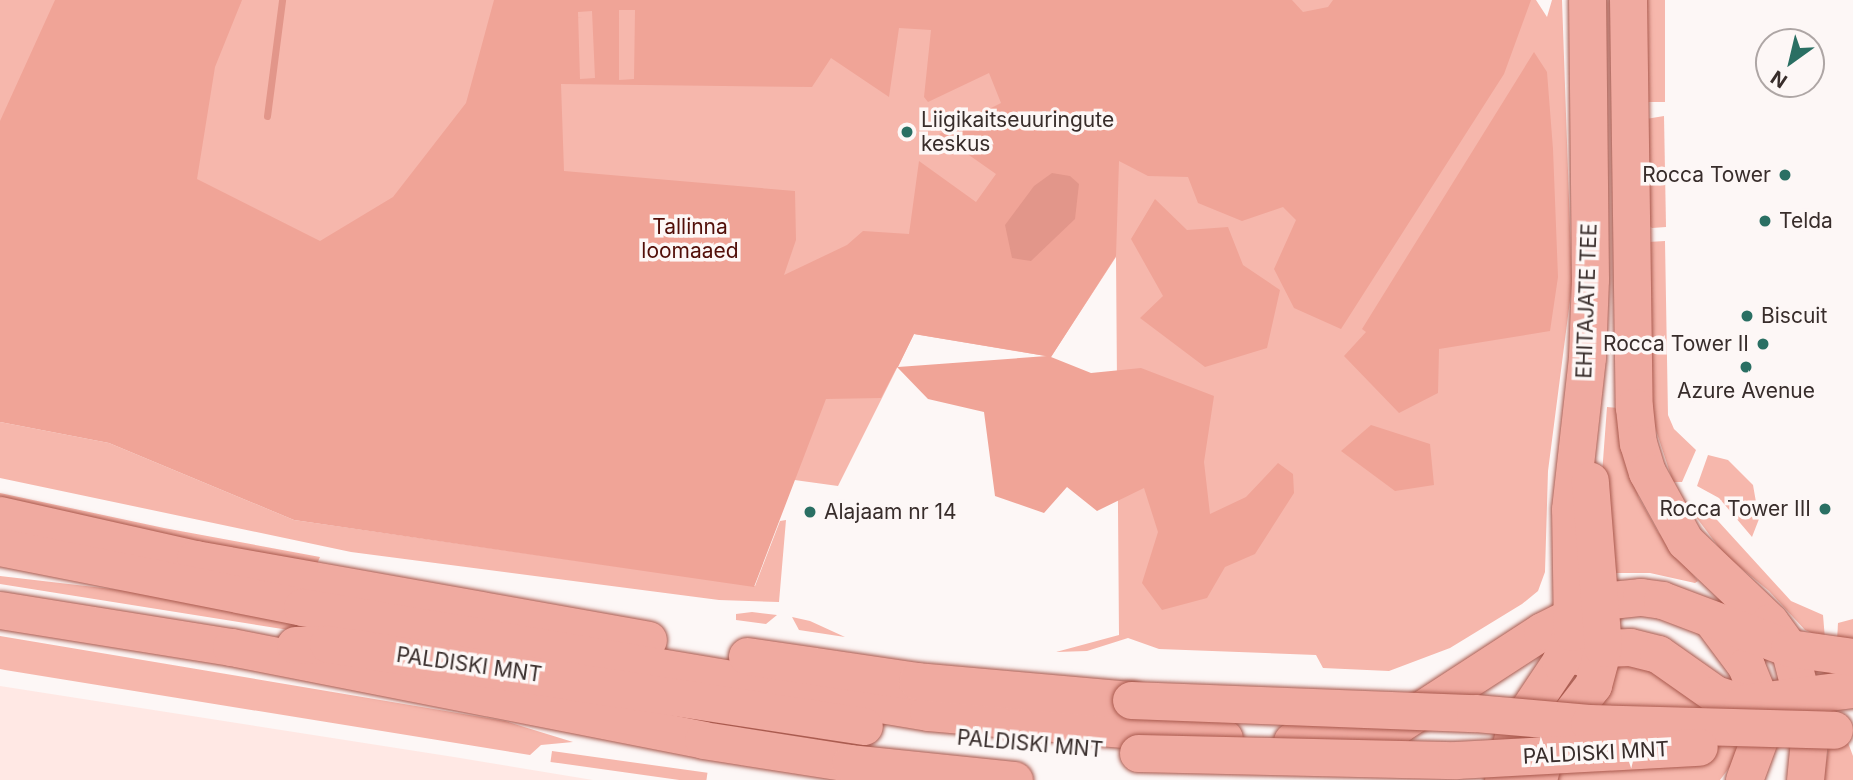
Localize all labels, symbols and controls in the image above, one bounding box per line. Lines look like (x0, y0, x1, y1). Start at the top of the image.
north arrow (1755, 28, 1825, 98)
text: N (1767, 66, 1792, 93)
place label: Liigikaitseuuringute keskus (921, 107, 1114, 157)
marker: Liigikaitseuuringute keskus (899, 124, 915, 140)
place label: Rocca Tower (1642, 162, 1771, 188)
marker: Rocca Tower (1777, 167, 1793, 183)
place label: Telda (1779, 208, 1833, 234)
marker: Telda (1757, 213, 1773, 229)
park label: Tallinna loomaaed (641, 214, 739, 264)
street label: EHITAJATE TEE (1572, 223, 1602, 379)
place label: Biscuit (1761, 303, 1827, 329)
marker: Biscuit (1739, 308, 1755, 324)
place label: Rocca Tower II (1603, 331, 1749, 357)
marker: Rocca Tower II (1755, 336, 1771, 352)
marker: Azure Avenue (1738, 359, 1754, 375)
place label: Azure Avenue (1677, 378, 1815, 404)
place label: Rocca Tower III (1659, 496, 1811, 522)
place label: Alajaam nr 14 (824, 499, 957, 525)
marker: Rocca Tower III (1817, 501, 1833, 517)
marker: Alajaam nr 14 (802, 504, 818, 520)
street label: PALDISKI MNT (395, 642, 543, 688)
street label: PALDISKI MNT (956, 725, 1104, 763)
street label: PALDISKI MNT (1522, 737, 1670, 769)

